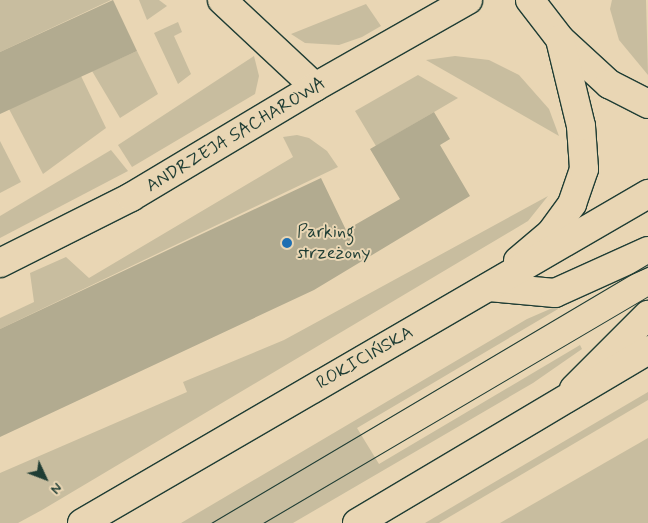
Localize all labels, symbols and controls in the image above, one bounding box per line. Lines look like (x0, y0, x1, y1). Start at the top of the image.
street label: ANDRZEJA SACHAROWA (144, 74, 328, 196)
place label: Parking strzeżony (297, 222, 370, 264)
marker: Parking strzeżony (281, 237, 293, 249)
street label: ROKICIŃSKA (313, 322, 417, 394)
north arrow (20, 453, 70, 503)
text: N (46, 479, 66, 498)

